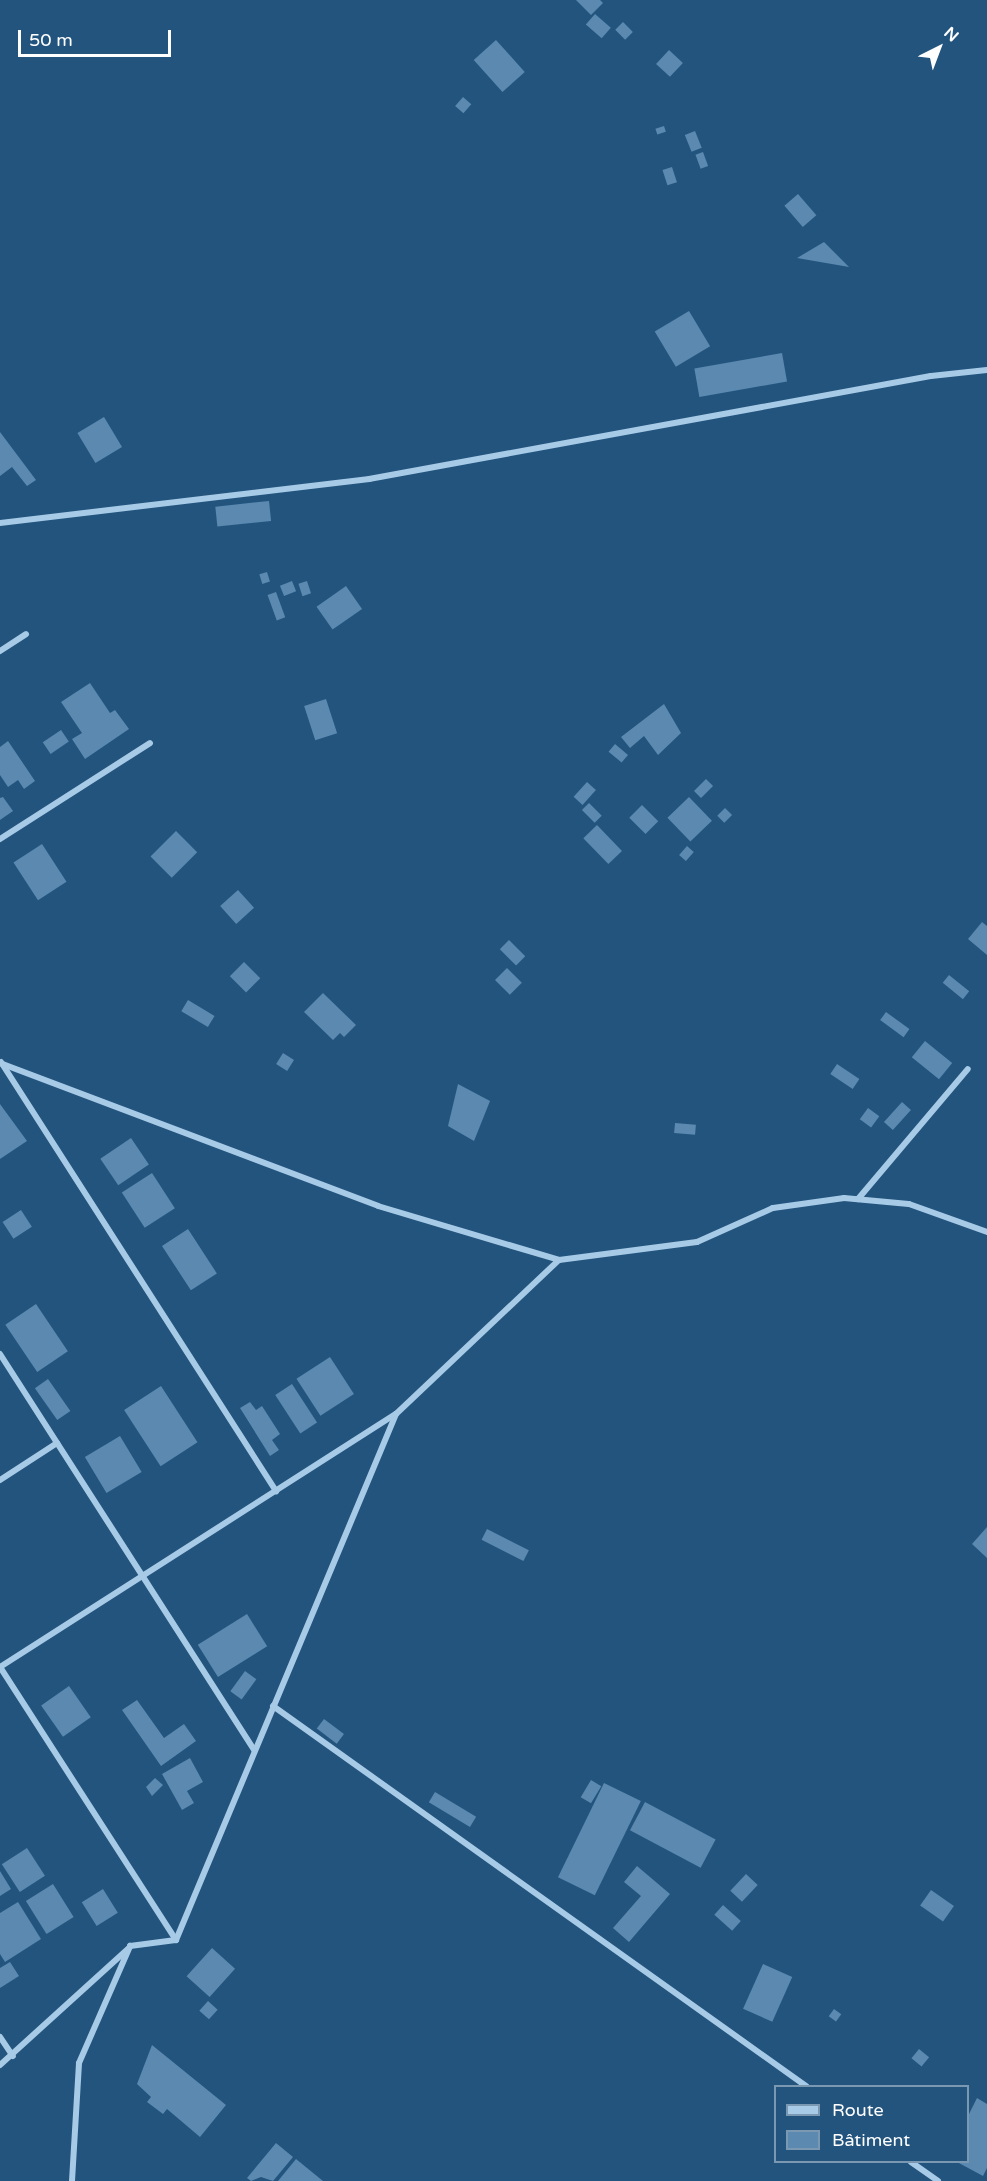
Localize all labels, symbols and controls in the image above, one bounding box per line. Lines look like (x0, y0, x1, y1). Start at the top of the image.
scale bar (21, 18, 174, 56)
north arrow (909, 18, 969, 78)
text: N (940, 23, 963, 46)
text: 50 m (29, 29, 73, 51)
legend (774, 2085, 969, 2163)
text: Route (832, 2099, 884, 2121)
text: Bâtiment (832, 2129, 910, 2151)

